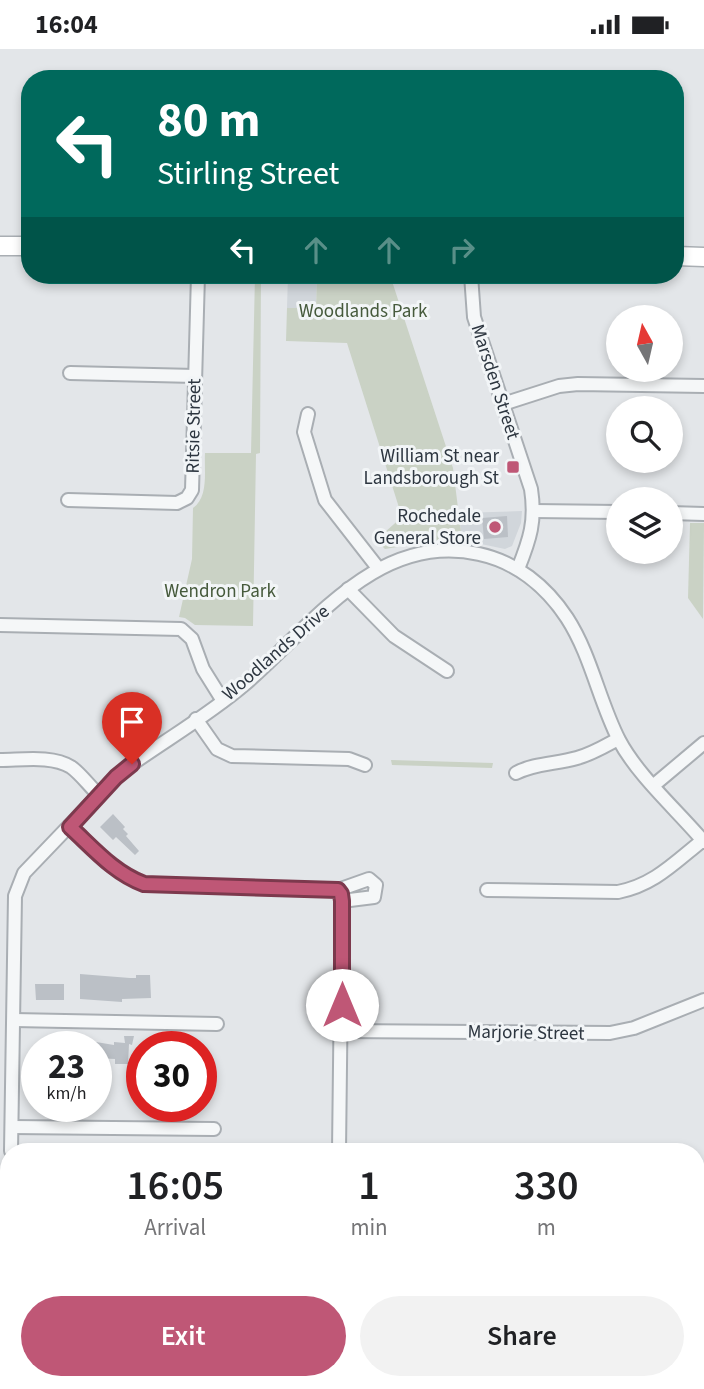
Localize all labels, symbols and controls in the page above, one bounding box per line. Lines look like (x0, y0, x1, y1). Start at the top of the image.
text: 16:04 (35, 6, 98, 43)
text: 80 m (157, 86, 261, 156)
icon: left (42, 98, 133, 189)
text: Stirling Street (157, 151, 339, 197)
icon: left (224, 231, 262, 269)
icon: ahead (297, 231, 335, 269)
icon: ahead (370, 231, 408, 269)
icon: right (443, 231, 481, 269)
park label: Woodlands Park (299, 298, 428, 325)
north arrow (606, 305, 682, 381)
map controls (606, 305, 683, 564)
street label: Marsden Street (464, 321, 527, 444)
street label: Ritsie Street (180, 378, 208, 474)
button: search (606, 396, 683, 473)
place label: William St near Landsborough St (364, 443, 500, 492)
marker: William St near Landsborough St (505, 459, 521, 475)
button: layers (606, 487, 683, 564)
place label: Rochedale General Store (374, 503, 481, 552)
marker: Rochedale General Store (487, 519, 503, 535)
park label: Wendron Park (164, 578, 276, 605)
street label: Woodlands Drive (216, 599, 336, 707)
pin (102, 692, 162, 764)
icon: arrive (113, 703, 151, 741)
position arrow (305, 968, 379, 1042)
street label: Marjorie Street (467, 1018, 585, 1048)
speed limit sign: 30 (126, 1031, 217, 1122)
text: 23 (48, 1042, 85, 1092)
text: km/h (47, 1081, 86, 1106)
text: 16:05 (126, 1156, 224, 1216)
text: 1 (358, 1156, 380, 1216)
text: 330 (514, 1156, 579, 1216)
text: Arrival (144, 1211, 206, 1244)
text: min (350, 1211, 388, 1244)
text: m (537, 1211, 556, 1244)
button: Exit (21, 1296, 346, 1376)
button: Share (360, 1296, 684, 1376)

